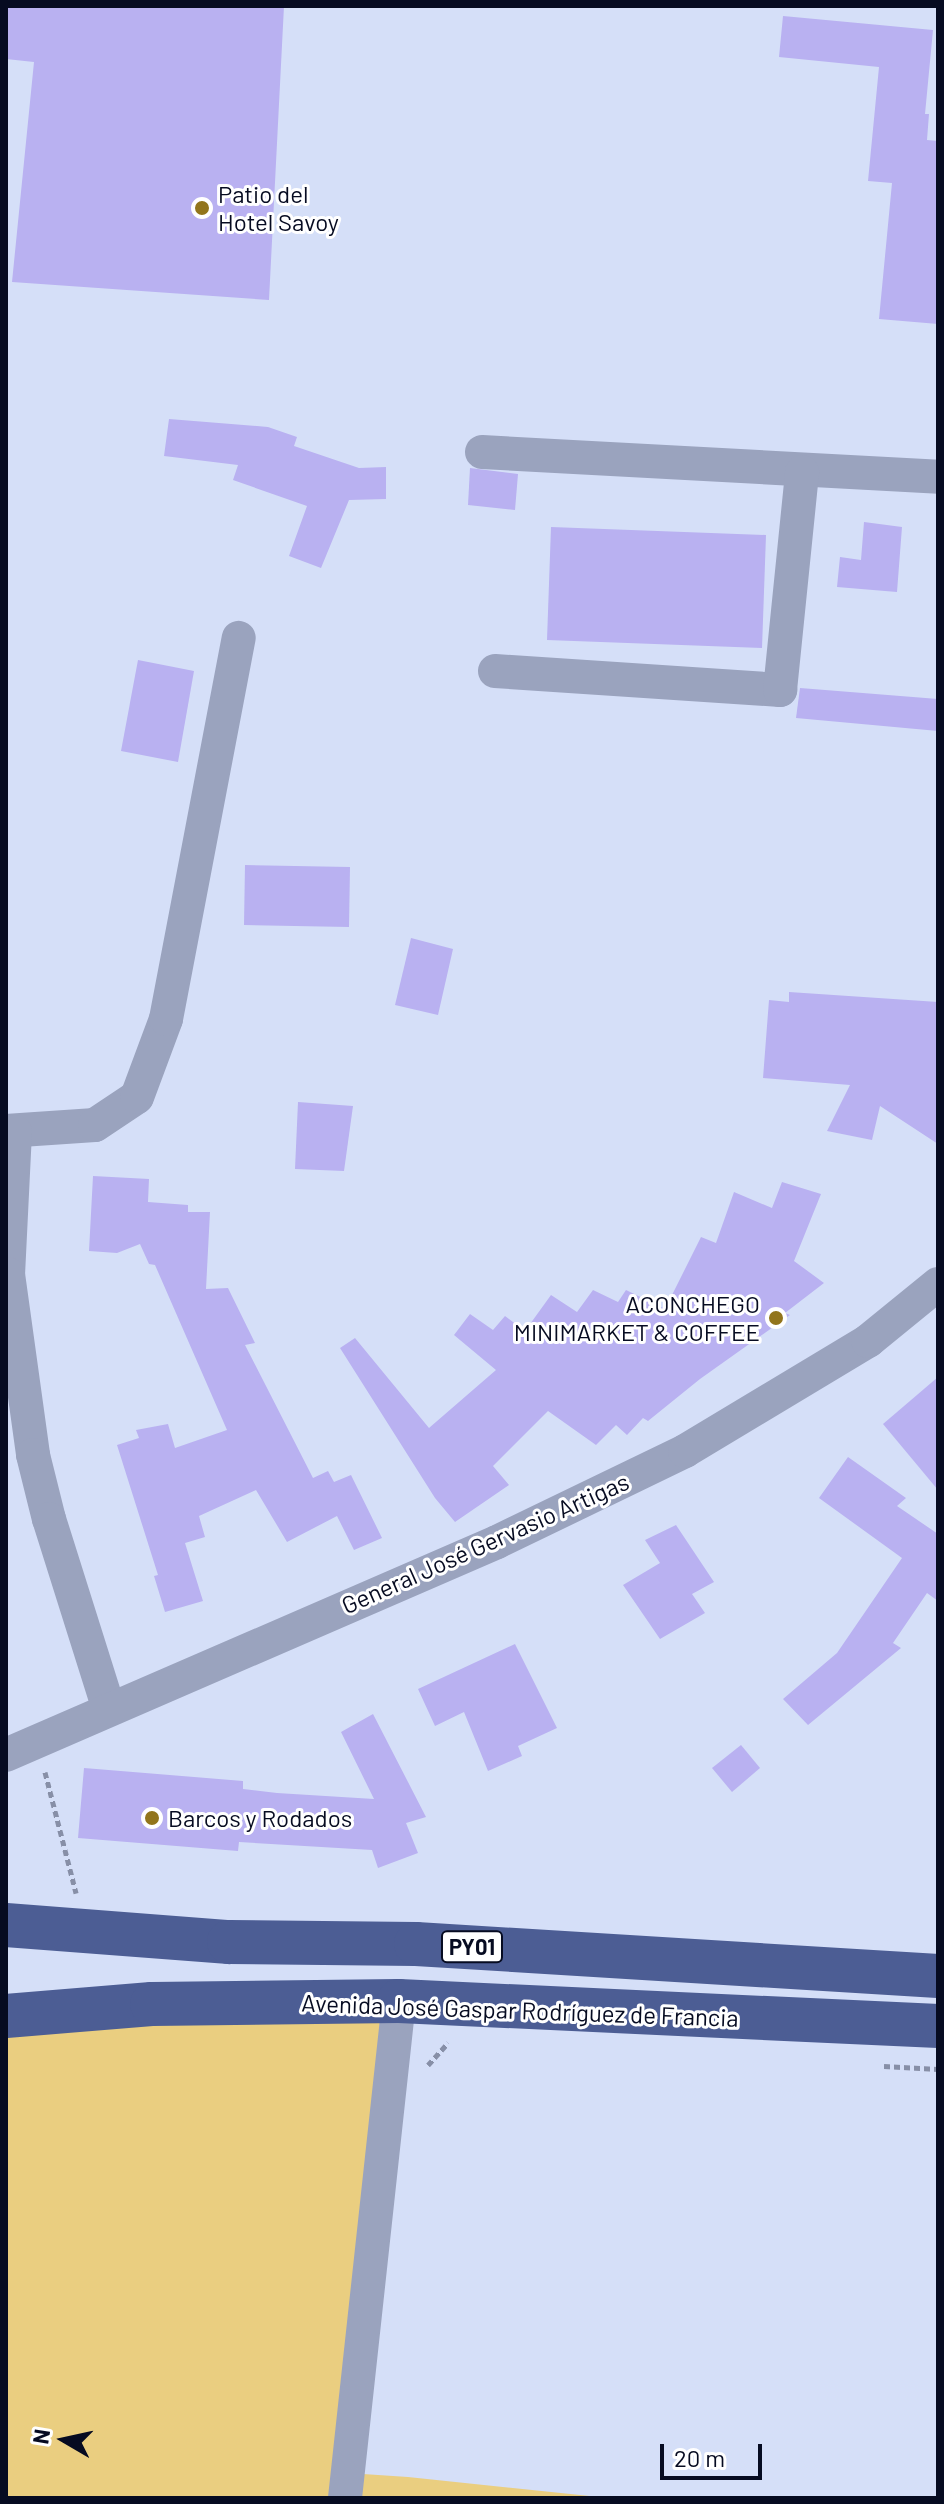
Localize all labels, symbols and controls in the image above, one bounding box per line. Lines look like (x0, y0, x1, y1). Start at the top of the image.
place label: Patio del Hotel Savoy (218, 180, 339, 236)
marker: Patio del Hotel Savoy (193, 199, 211, 217)
place label: ACONCHEGO MINIMARKET & COFFEE (514, 1290, 760, 1346)
marker: ACONCHEGO MINIMARKET & COFFEE (767, 1309, 785, 1327)
street label: General José Gervasio Artigas (337, 1467, 633, 1619)
place label: Barcos y Rodados (168, 1804, 352, 1832)
marker: Barcos y Rodados (143, 1809, 161, 1827)
road number: PY01 (440, 1929, 504, 1965)
street label: Avenida José Gaspar Rodríguez de Francia (301, 1988, 739, 2032)
north arrow (24, 2400, 104, 2480)
text: N (26, 2427, 54, 2446)
scale bar (664, 2428, 766, 2478)
text: 20 m (674, 2443, 725, 2472)

